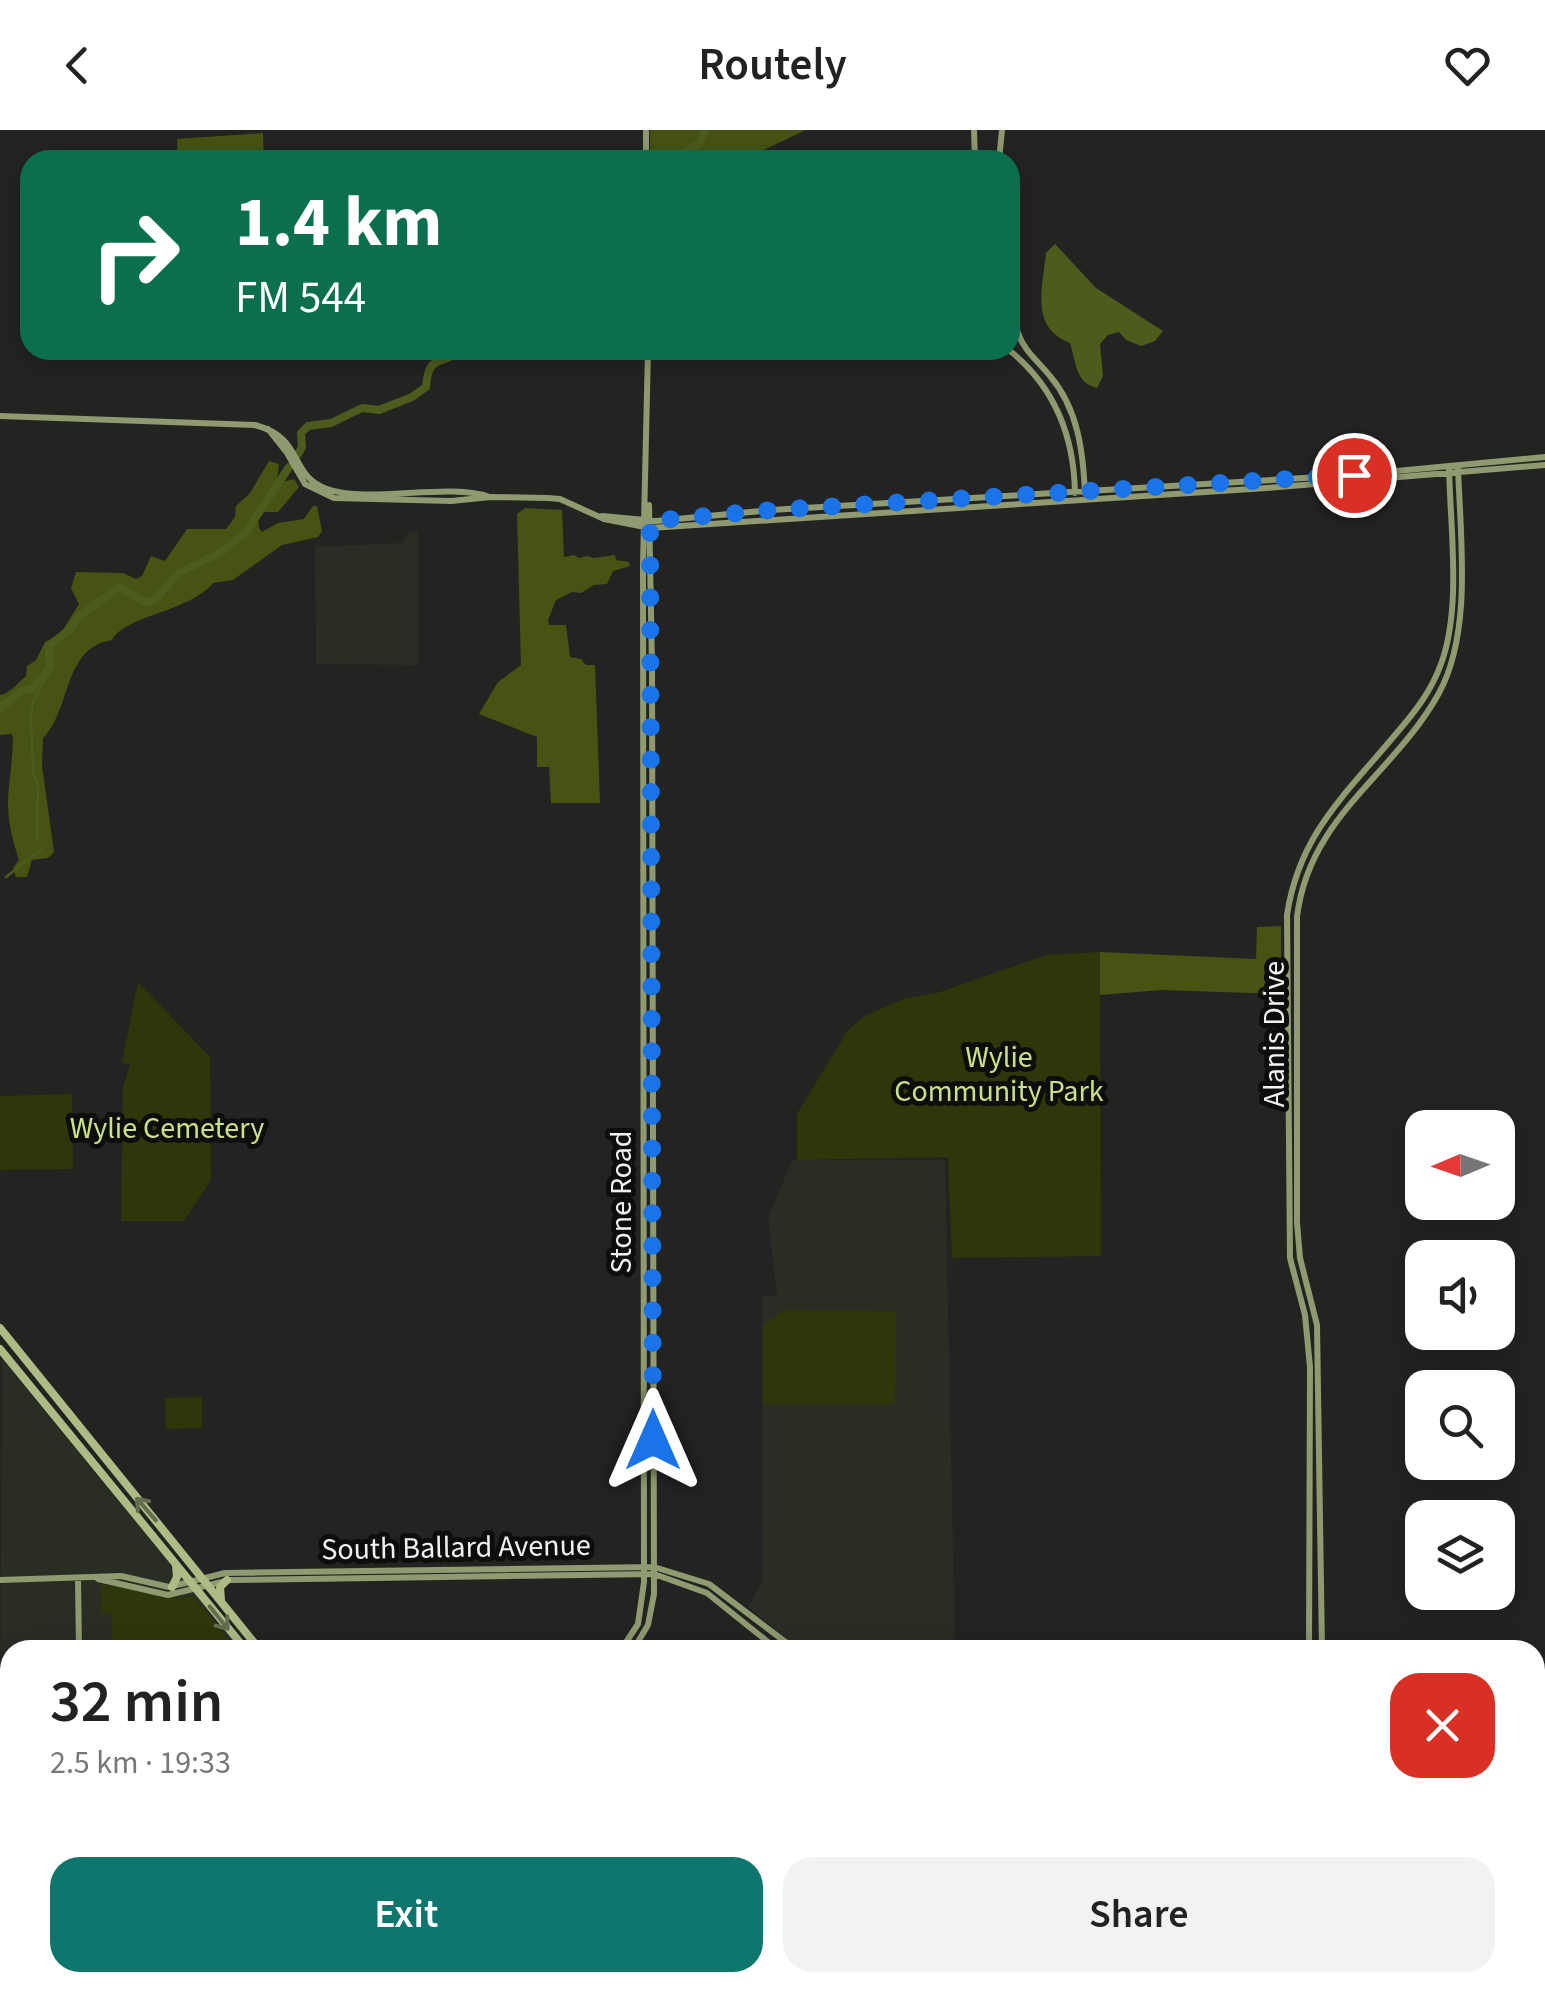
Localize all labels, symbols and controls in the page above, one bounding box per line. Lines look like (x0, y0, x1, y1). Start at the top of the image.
text: Routely (698, 33, 847, 97)
icon: back (50, 38, 105, 93)
icon: heart (1440, 38, 1495, 93)
text: 1.4 km (235, 173, 442, 273)
icon: right (70, 190, 200, 320)
text: FM 544 (235, 266, 366, 330)
pin (1312, 433, 1397, 518)
icon: arrive (1327, 448, 1382, 503)
street label: Alanis Drive (1253, 961, 1296, 1107)
park label: Wylie Community Park (894, 1036, 1104, 1113)
park label: Wylie Cemetery (70, 1107, 264, 1150)
north arrow (1405, 1110, 1515, 1220)
map controls (1405, 1110, 1515, 1610)
street label: Stone Road (600, 1131, 643, 1273)
button: sound (1405, 1240, 1515, 1350)
button: search (1405, 1370, 1515, 1480)
position arrow (601, 1388, 705, 1492)
one-way arrow (136, 1497, 158, 1523)
button: layers (1405, 1500, 1515, 1610)
street label: South Ballard Avenue (321, 1524, 591, 1571)
one-way arrow (208, 1604, 230, 1630)
text: 32 min (50, 1660, 223, 1745)
button: close (1390, 1673, 1495, 1778)
text: 2.5 km · 19:33 (50, 1740, 231, 1786)
button: Exit (50, 1857, 763, 1972)
button: Share (783, 1857, 1495, 1972)

